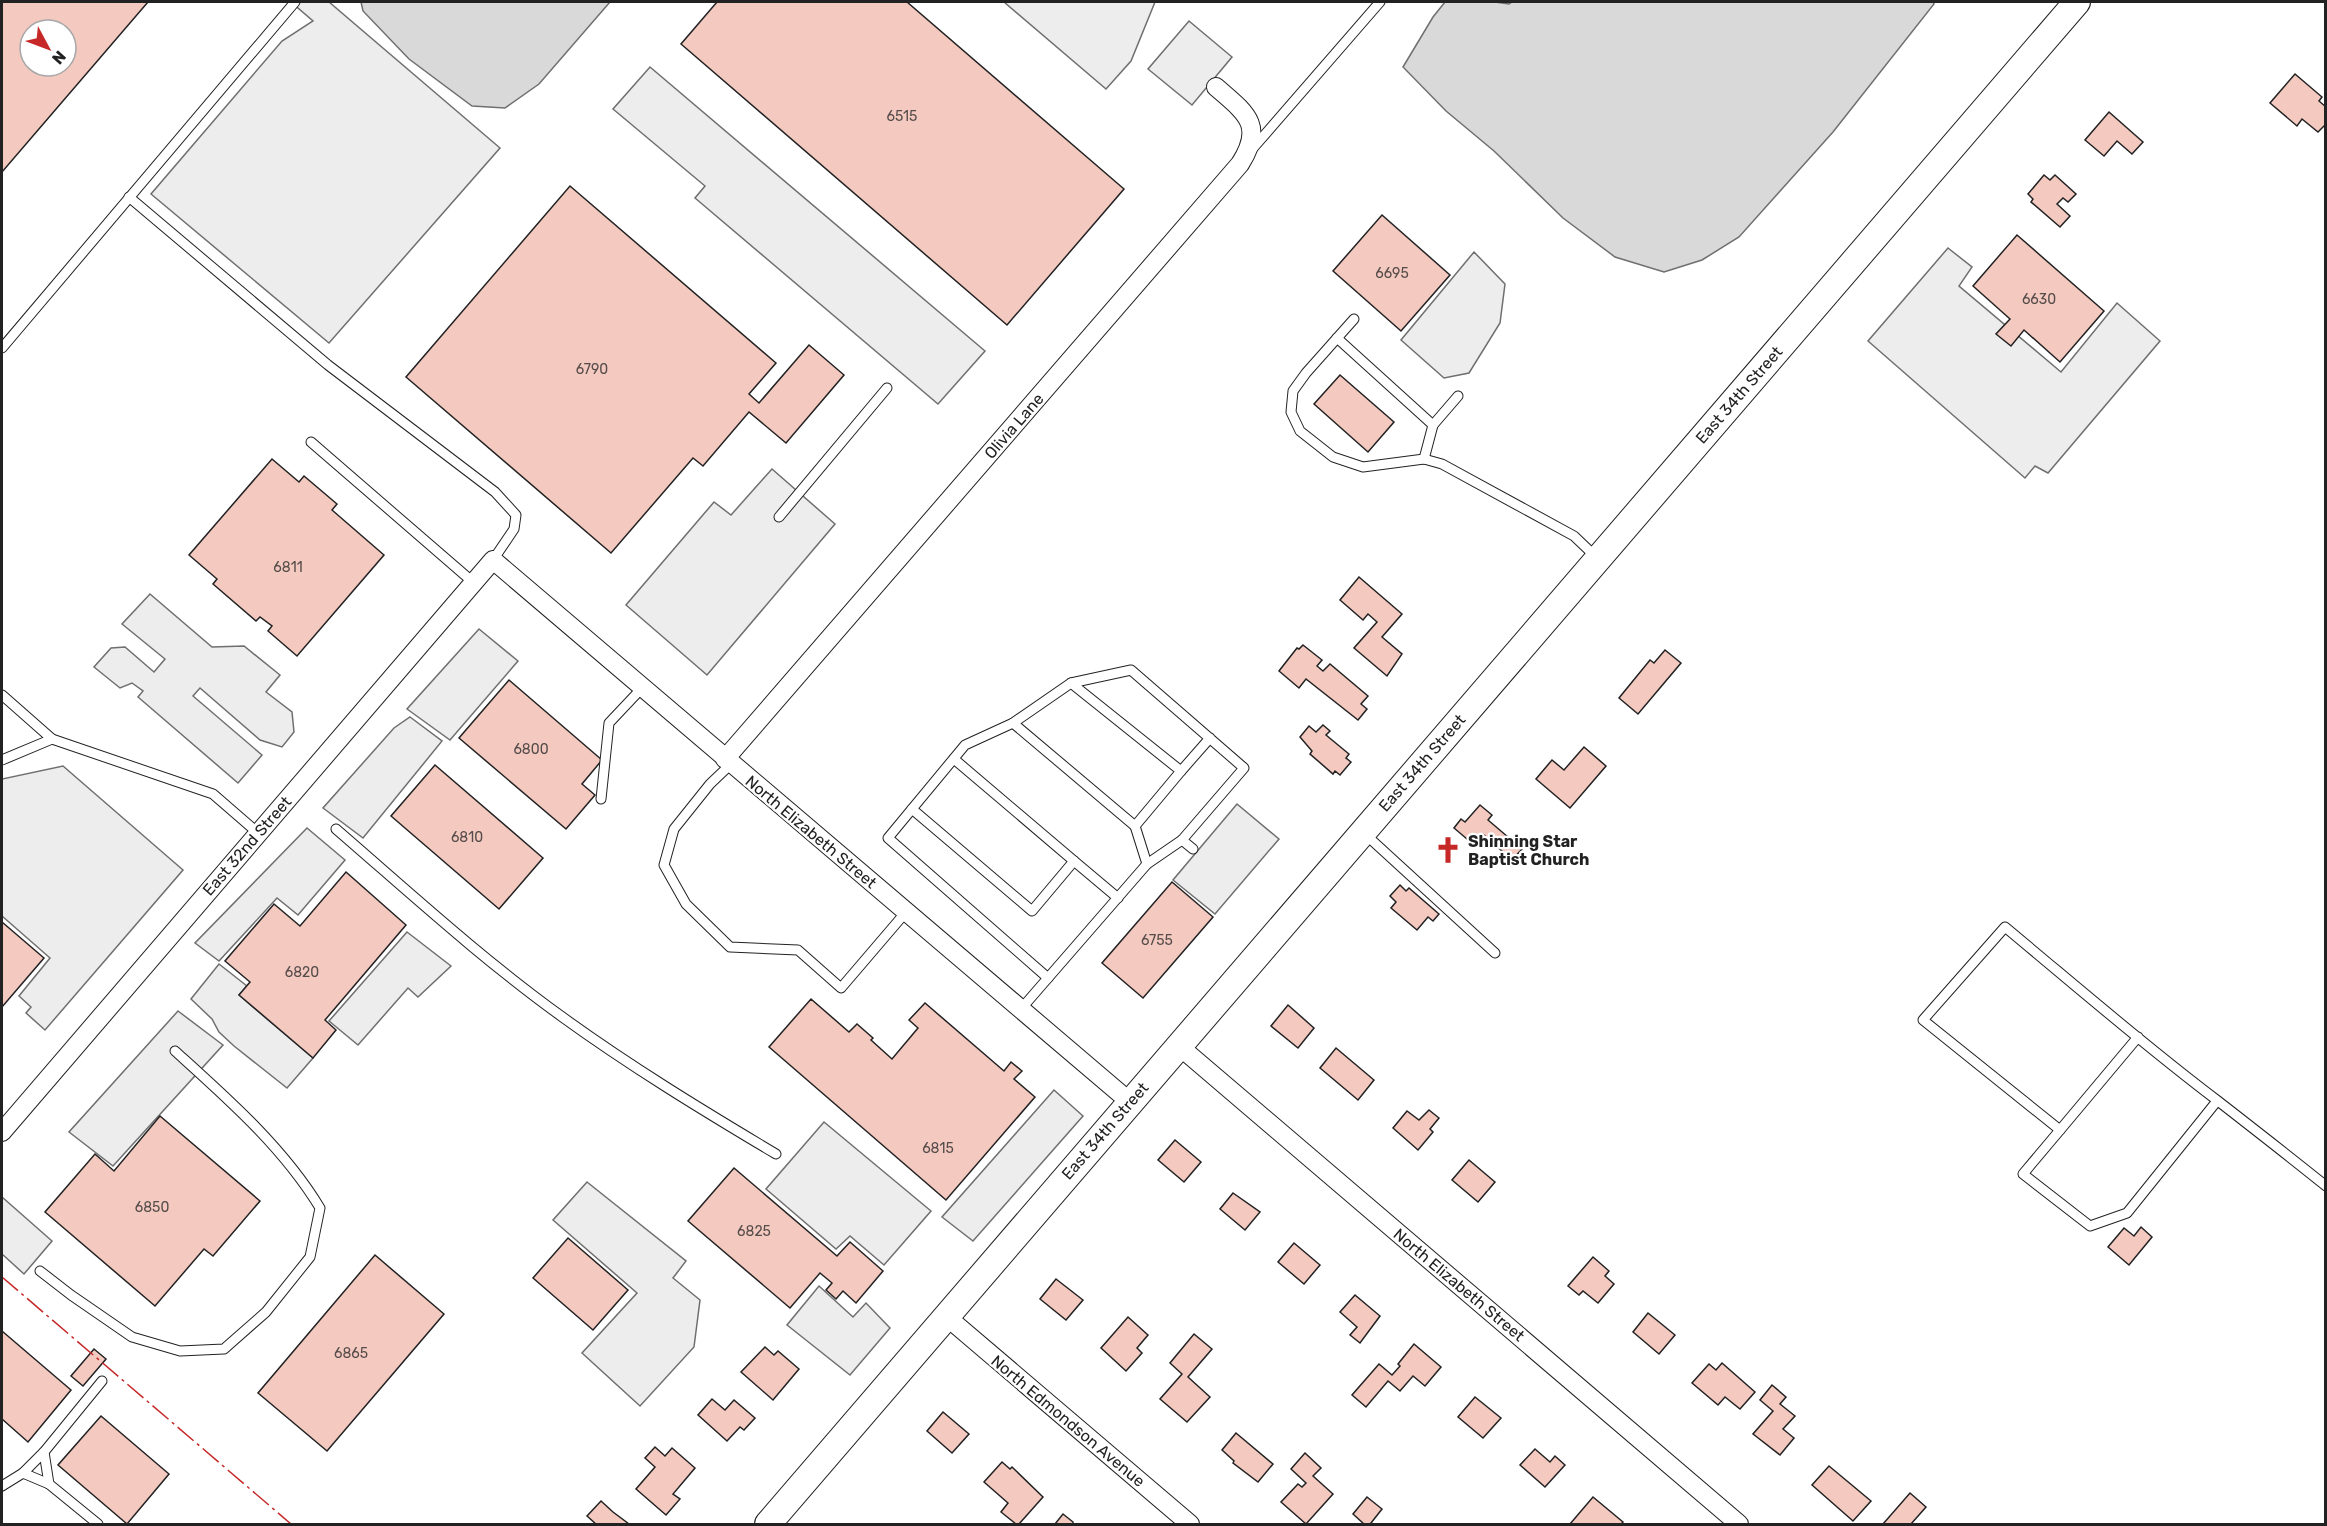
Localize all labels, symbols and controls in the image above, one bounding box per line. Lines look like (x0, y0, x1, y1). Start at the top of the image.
north arrow (18, 18, 78, 78)
text: N (48, 47, 70, 68)
house number: 6515 (887, 108, 917, 125)
house number: 6695 (1375, 265, 1409, 282)
house number: 6630 (2022, 291, 2056, 308)
street label: East 34th Street (1692, 343, 1786, 447)
house number: 6790 (576, 361, 608, 378)
street label: Olivia Lane (980, 389, 1048, 463)
house number: 6811 (273, 559, 303, 576)
street label: East 34th Street (1375, 711, 1469, 815)
house number: 6800 (513, 741, 549, 758)
street label: North Elizabeth Street (742, 772, 880, 892)
street label: East 32nd Street (199, 792, 295, 900)
house number: 6810 (451, 829, 483, 846)
place label: Shinning Star Baptist Church (1468, 832, 1589, 869)
church icon: Shinning Star Baptist Church (1433, 835, 1463, 865)
house number: 6755 (1141, 932, 1173, 949)
house number: 6820 (285, 964, 319, 981)
street label: East 34th Street (1058, 1079, 1152, 1183)
house number: 6815 (922, 1140, 954, 1157)
house number: 6850 (135, 1199, 169, 1216)
house number: 6825 (737, 1223, 771, 1240)
street label: North Elizabeth Street (1390, 1225, 1528, 1345)
house number: 6865 (334, 1345, 368, 1362)
street label: North Edmondson Avenue (987, 1351, 1149, 1491)

